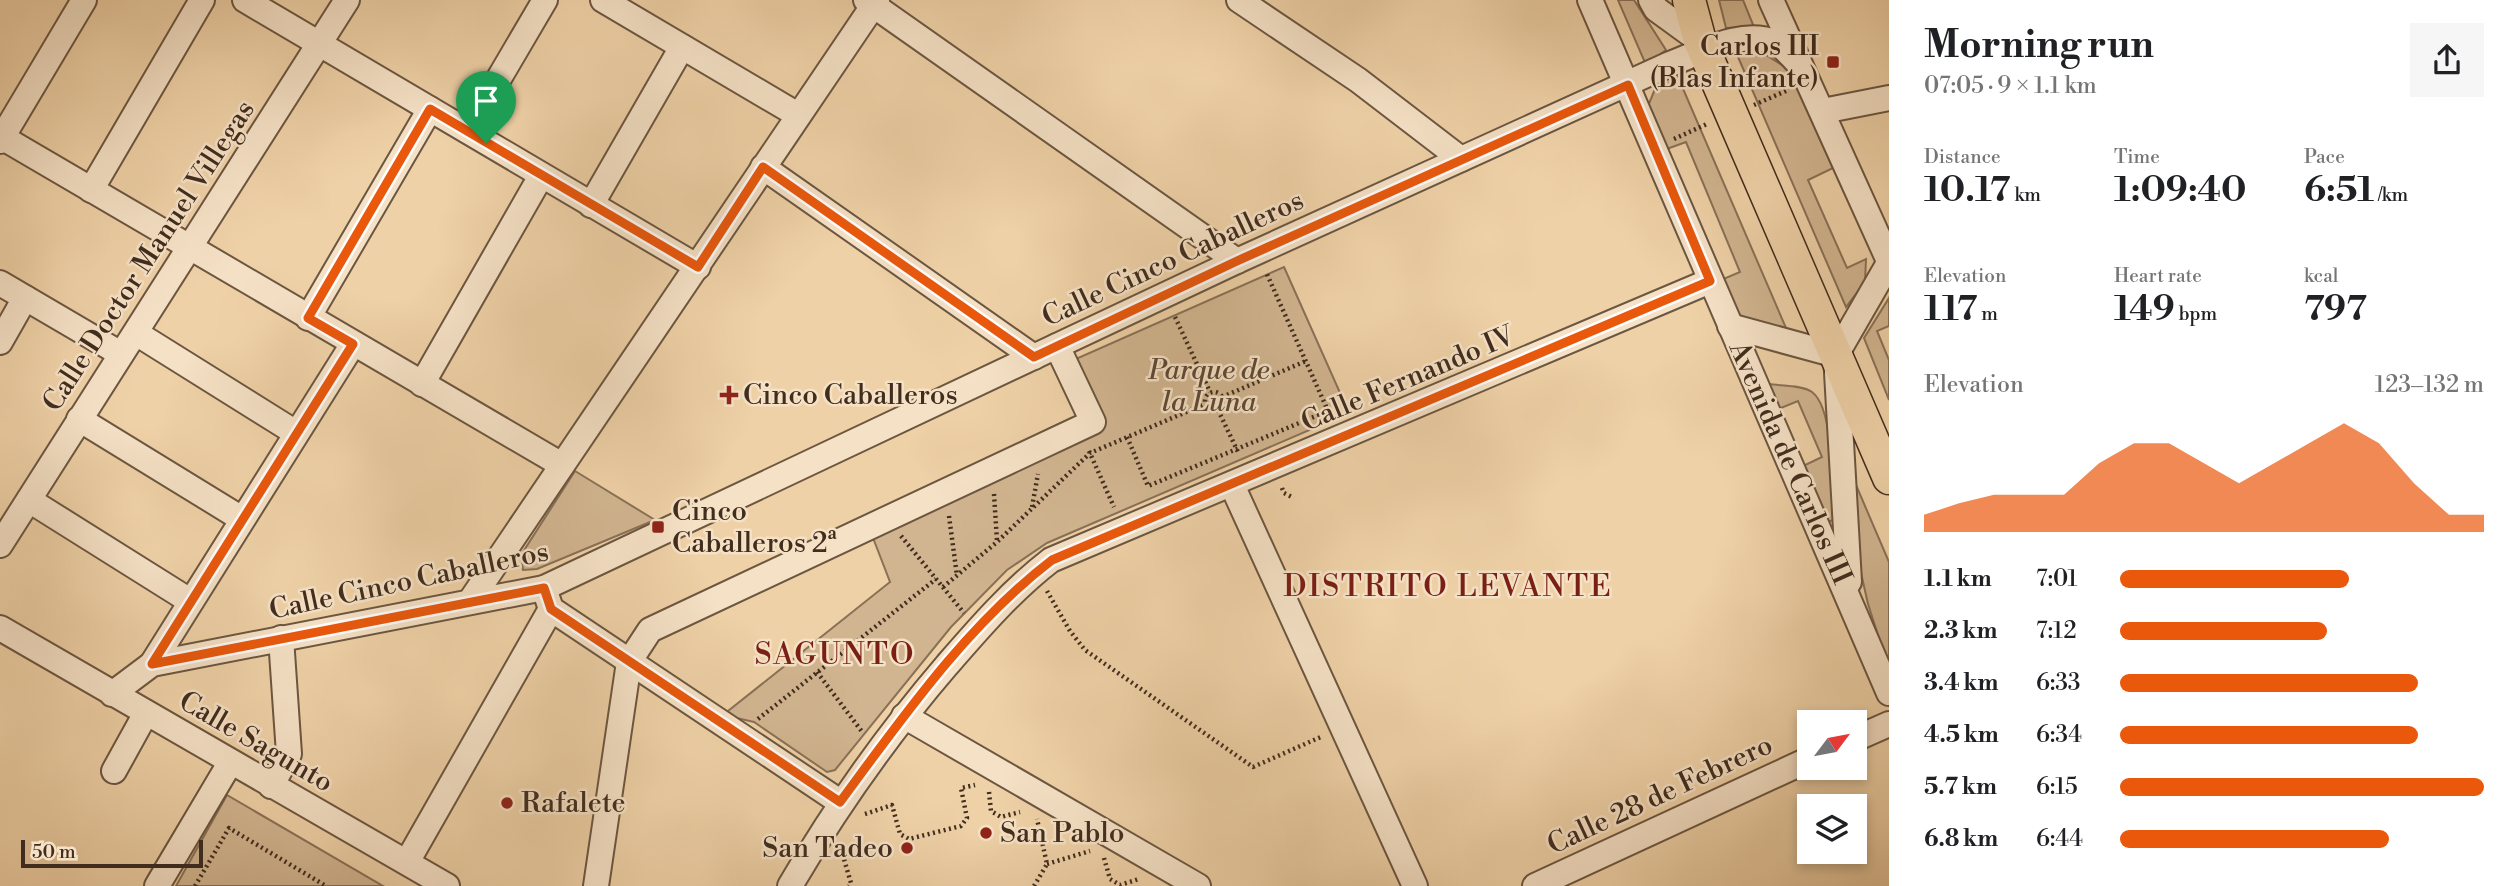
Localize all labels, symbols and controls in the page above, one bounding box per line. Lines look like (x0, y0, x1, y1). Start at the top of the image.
text: Morning run (1924, 22, 2154, 69)
button: share (2410, 23, 2484, 97)
place label: Carlos III (Blas Infante) (1649, 29, 1819, 96)
marker: Carlos III (Blas Infante) (1825, 54, 1841, 70)
pin (456, 71, 516, 143)
text: 07:05 · 9 × 1.1 km (1924, 72, 2097, 100)
icon: arrive (467, 82, 505, 120)
street label: Calle Doctor Manuel Villegas (35, 94, 263, 418)
text: Distance (1924, 145, 2001, 169)
text: Time (2114, 145, 2160, 169)
text: Pace (2304, 145, 2345, 169)
text: 10.17 (1924, 169, 2011, 212)
text: 1:09:40 (2114, 169, 2246, 212)
text: 6:51 (2304, 169, 2374, 212)
street label: Calle Cinco Caballeros (1037, 183, 1309, 335)
text: km (2011, 183, 2041, 207)
text: /km (2374, 183, 2408, 207)
text: Elevation (1924, 264, 2006, 288)
text: Heart rate (2114, 264, 2202, 288)
text: kcal (2304, 264, 2338, 288)
text: 117 (1924, 288, 1977, 331)
text: 149 (2114, 288, 2175, 331)
text: 797 (2304, 288, 2367, 331)
text: m (1977, 302, 1998, 326)
text: bpm (2175, 302, 2217, 326)
street label: Calle Fernando IV (1296, 318, 1521, 440)
street label: Avenida de Carlos III (1720, 335, 1859, 590)
park label: Parque de la Luna (1147, 353, 1270, 420)
text: Elevation (1924, 371, 2024, 399)
text: 123–132 m (2375, 371, 2484, 399)
place label: Cinco Caballeros (743, 378, 958, 413)
marker: Cinco Caballeros (721, 387, 737, 403)
place label: Cinco Caballeros 2ª (672, 494, 837, 561)
marker: Cinco Caballeros 2ª (650, 519, 666, 535)
street label: Calle Cinco Caballeros (266, 534, 552, 628)
text: 1.1 km (1924, 565, 1992, 593)
text: 7:01 (2036, 565, 2078, 593)
district label: DISTRITO LEVANTE (1283, 568, 1613, 606)
text: 2.3 km (1924, 617, 1997, 645)
text: 7:12 (2036, 617, 2077, 645)
district label: SAGUNTO (755, 636, 915, 674)
text: 3.4 km (1924, 669, 1998, 697)
text: 6:33 (2036, 669, 2081, 697)
street label: Calle Sagunto (173, 684, 339, 800)
north arrow (1797, 710, 1867, 780)
map controls (1797, 710, 1867, 864)
text: 4.5 km (1924, 721, 1999, 749)
text: 6:34 (2036, 721, 2082, 749)
street label: Calle 28 de Febrero (1542, 727, 1778, 863)
text: 5.7 km (1924, 773, 1997, 801)
text: 6:15 (2036, 773, 2078, 801)
place label: Rafalete (521, 786, 626, 821)
button: layers (1797, 794, 1867, 864)
marker: Rafalete (499, 795, 515, 811)
place label: San Pablo (1000, 816, 1125, 851)
marker: San Pablo (978, 825, 994, 841)
text: 6.8 km (1924, 825, 1998, 853)
text: 6:44 (2036, 825, 2083, 853)
place label: San Tadeo (762, 831, 893, 866)
scale bar (21, 837, 203, 869)
text: 50 m (32, 840, 76, 864)
marker: San Tadeo (899, 840, 915, 856)

